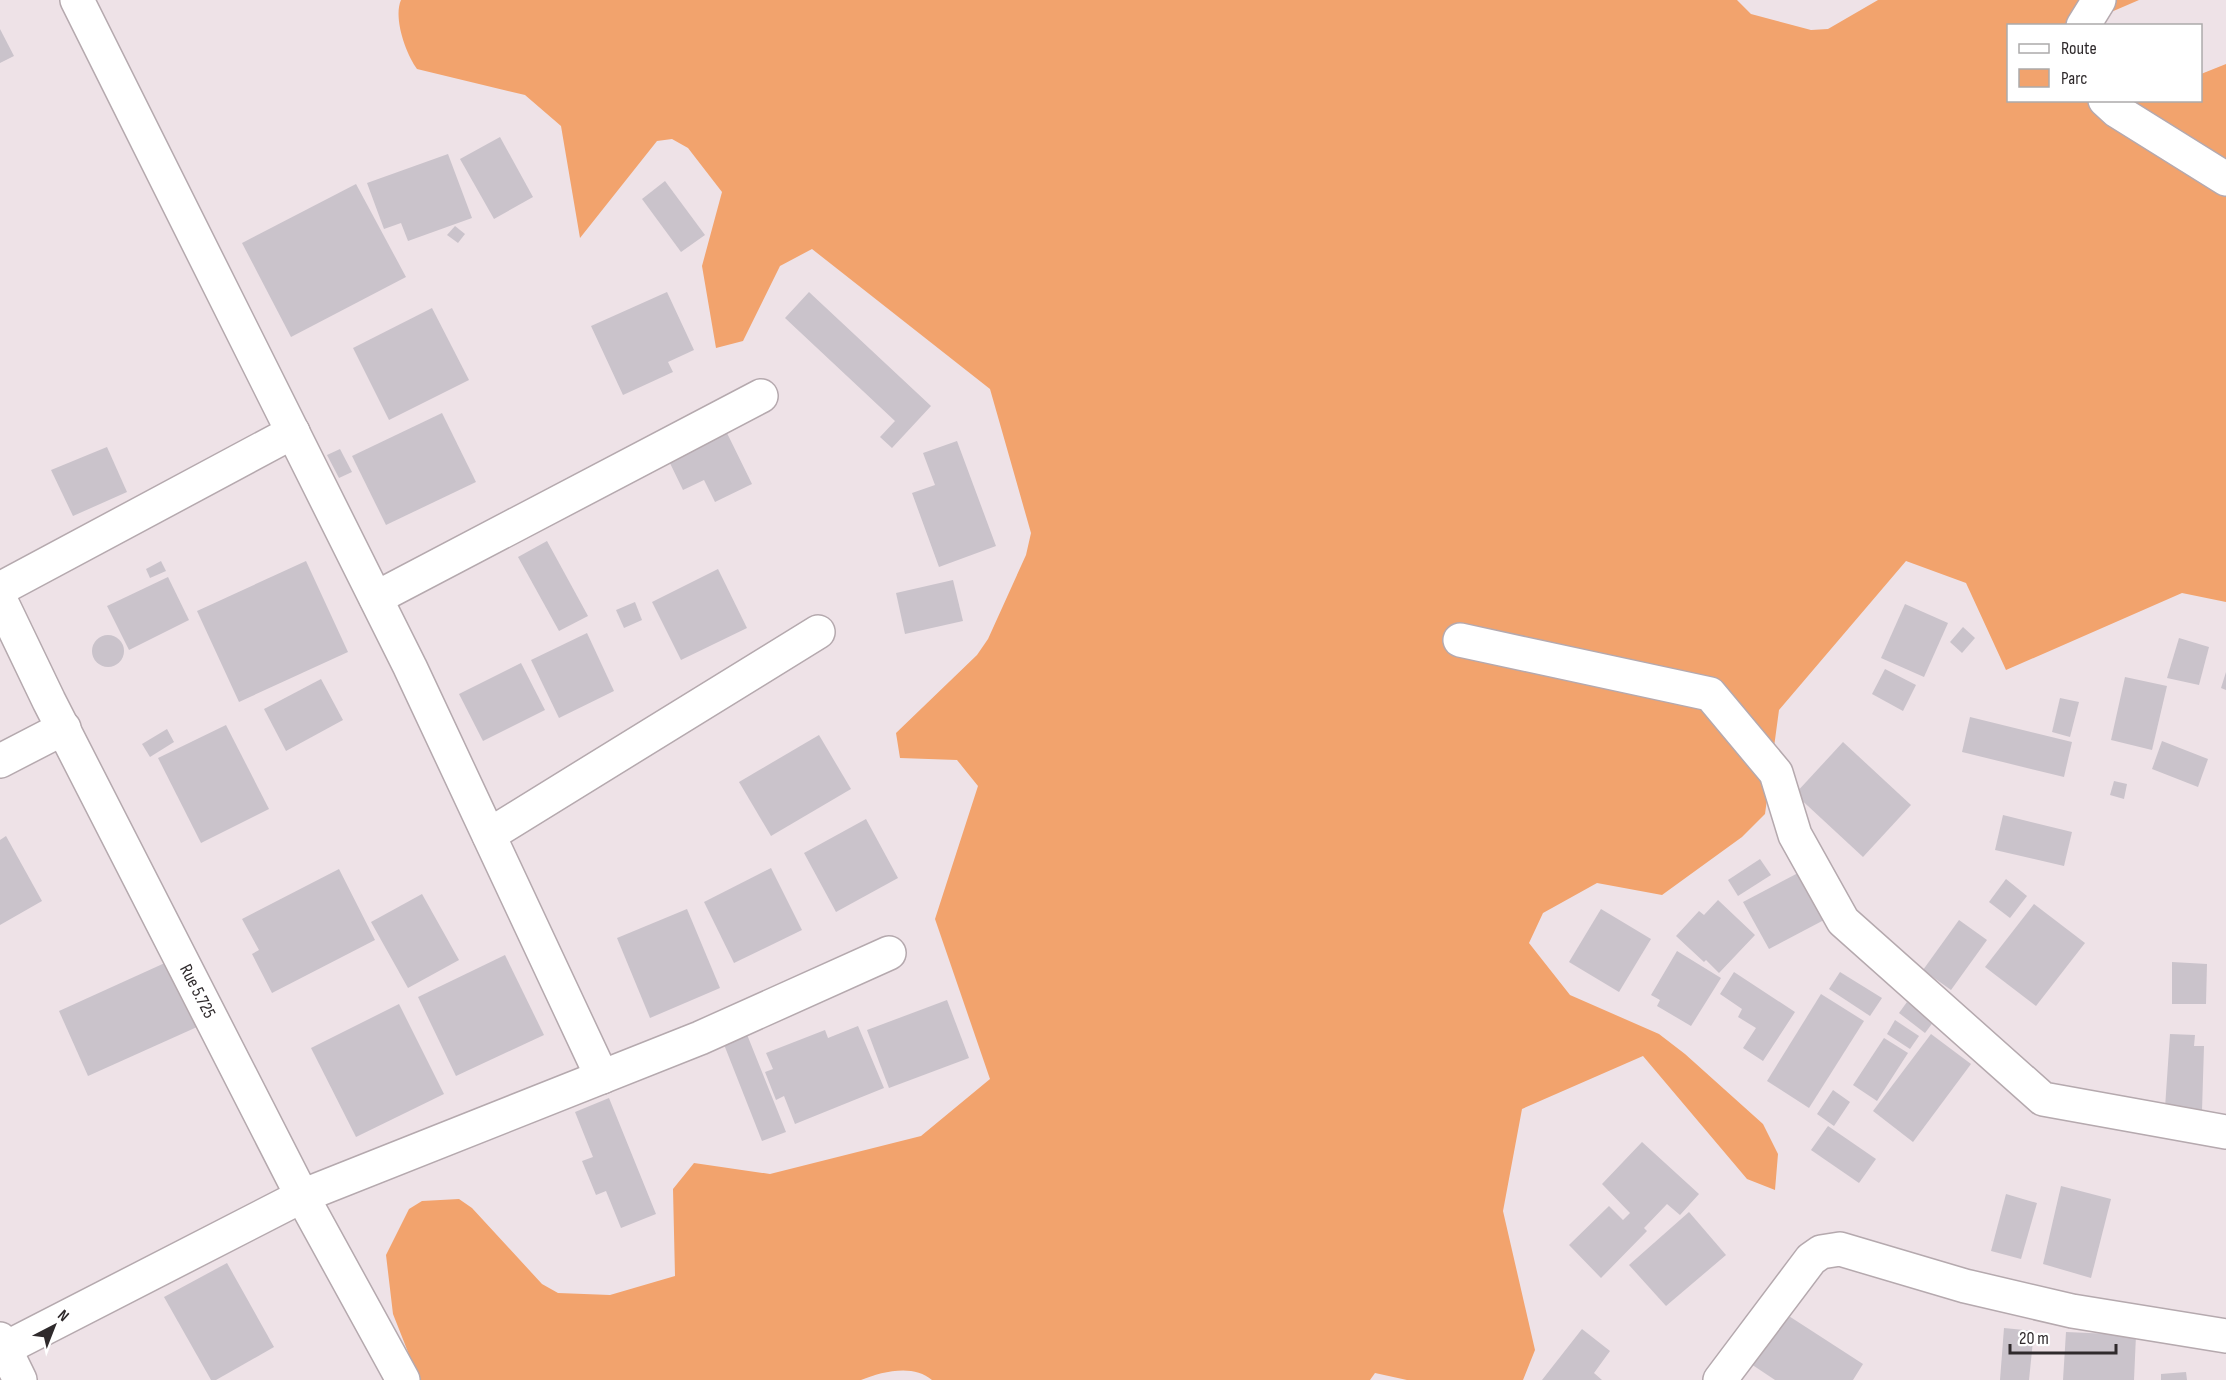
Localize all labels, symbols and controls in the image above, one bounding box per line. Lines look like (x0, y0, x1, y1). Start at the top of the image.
legend (2007, 24, 2202, 102)
text: Route (2061, 38, 2097, 59)
text: Parc (2061, 68, 2087, 89)
street label: Rue 5.725 (175, 961, 220, 1022)
north arrow (24, 1296, 84, 1356)
text: N (54, 1306, 73, 1326)
scale bar (2010, 1317, 2116, 1355)
text: 20 m (2019, 1328, 2049, 1349)

